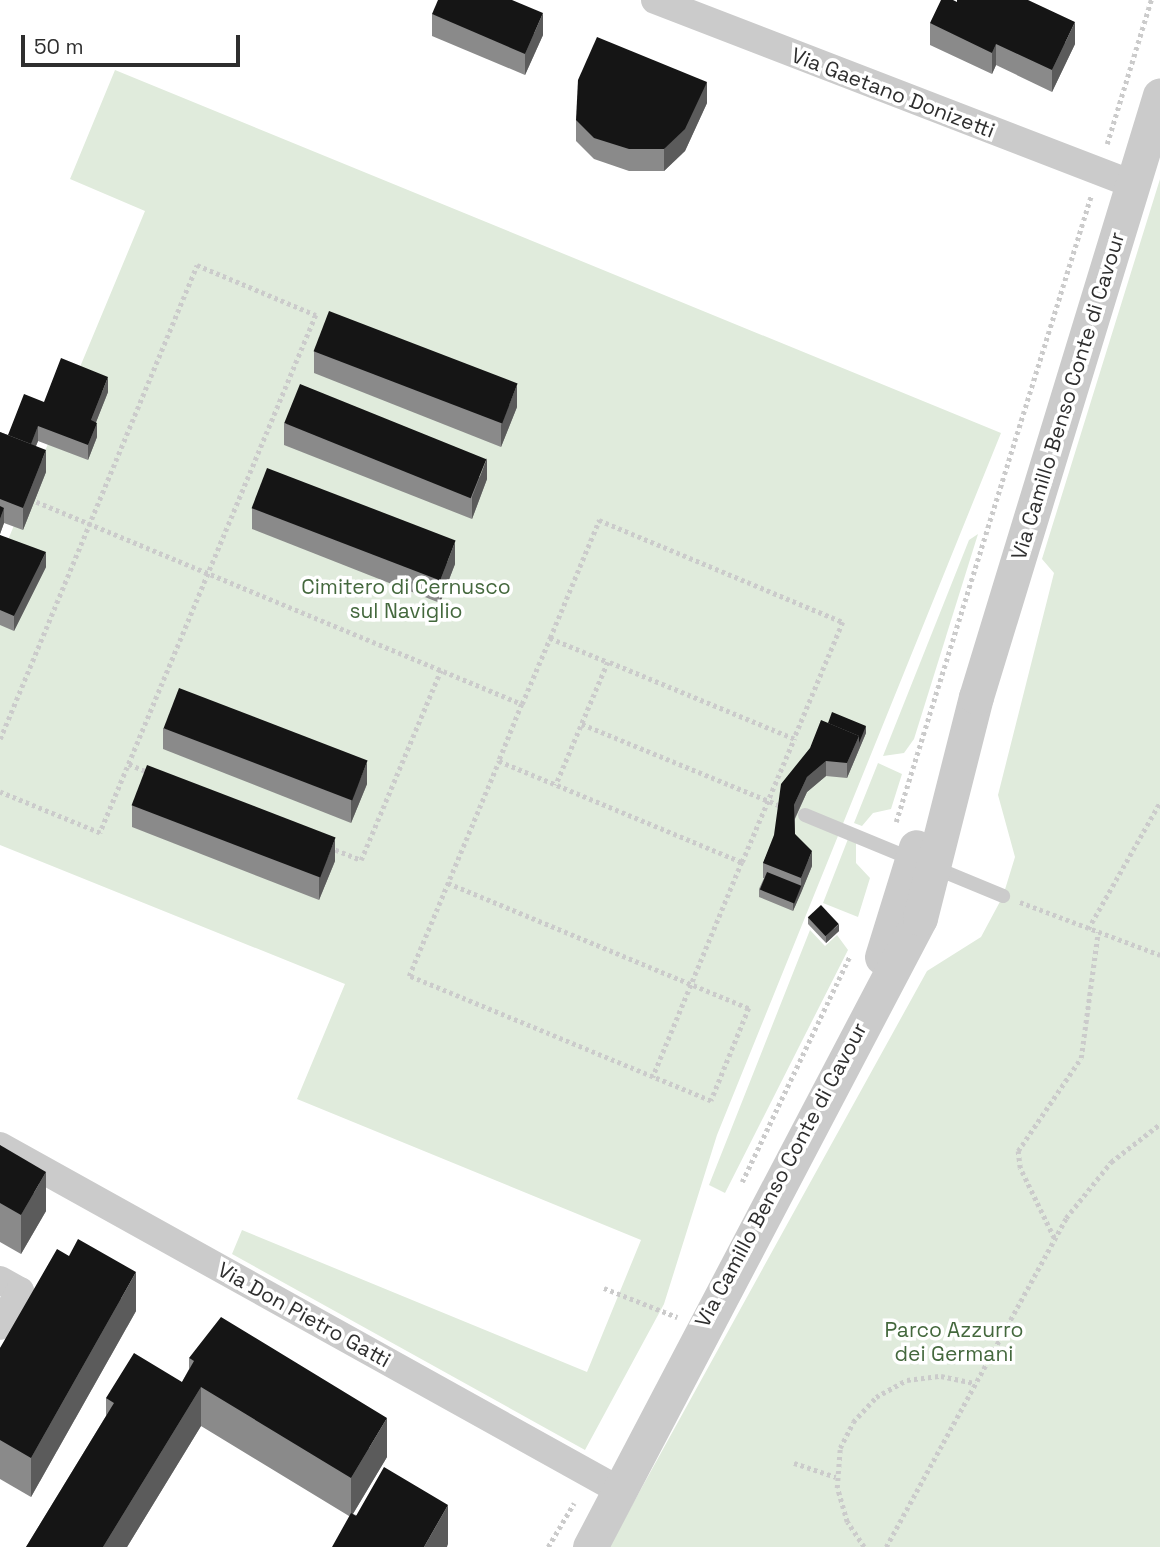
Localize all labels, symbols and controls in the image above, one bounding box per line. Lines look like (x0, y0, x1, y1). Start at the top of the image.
scale bar (24, 21, 243, 65)
text: 50 m (34, 33, 84, 60)
street label: Via Gaetano Donizetti (788, 43, 998, 143)
street label: Via Camillo Benso Conte di Cavour (1006, 229, 1130, 563)
park label: Cimitero di Cernusco sul Naviglio (301, 574, 511, 624)
street label: Via Camillo Benso Conte di Cavour (690, 1018, 872, 1332)
street label: Via Don Pietro Gatti (213, 1257, 395, 1373)
park label: Parco Azzurro dei Germani (884, 1317, 1024, 1367)

